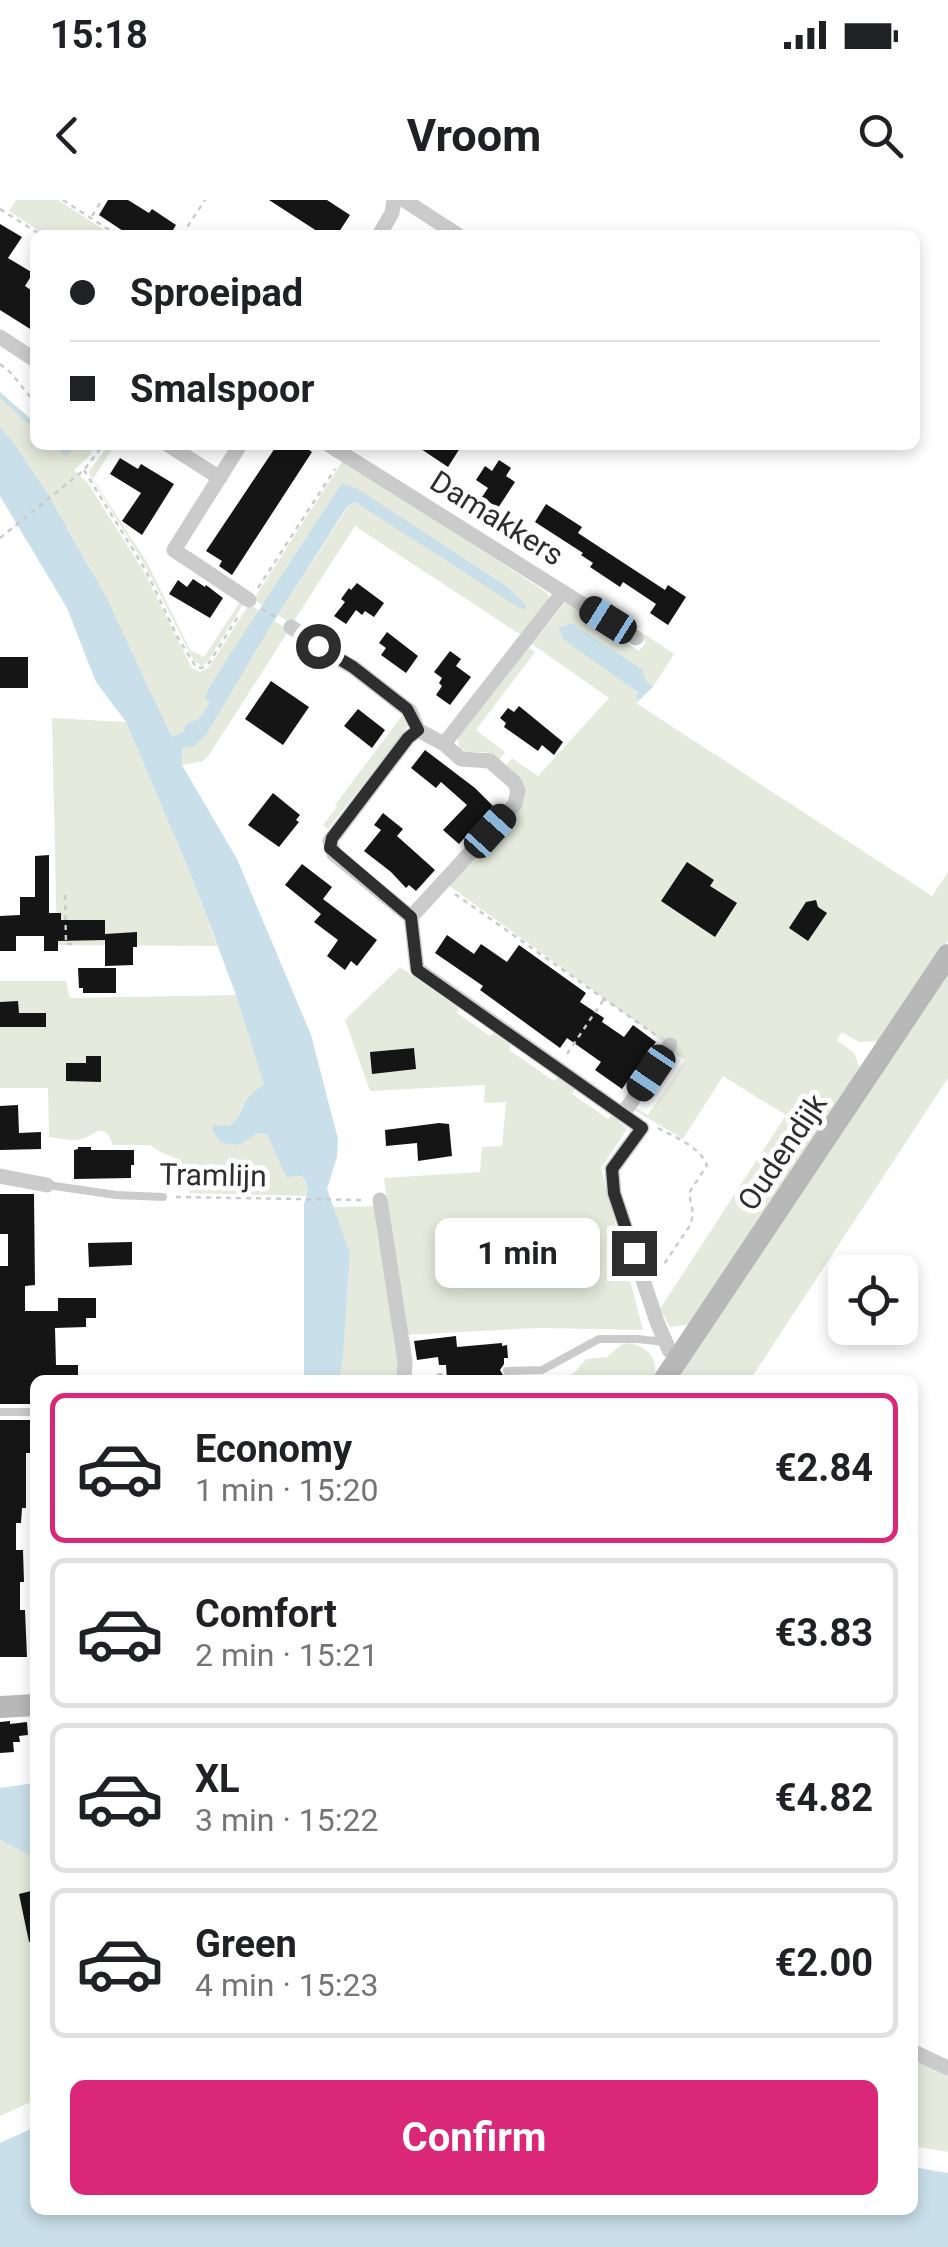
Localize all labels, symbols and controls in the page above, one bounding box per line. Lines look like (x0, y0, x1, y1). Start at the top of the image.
text: 15:18 (50, 13, 148, 57)
icon: back (40, 108, 95, 163)
icon: search (853, 108, 908, 163)
text: Vroom (407, 109, 541, 162)
text: Sproeipad (130, 271, 303, 315)
text: Smalspoor (130, 367, 314, 411)
street label: Damakkers (424, 463, 570, 573)
car (575, 591, 641, 649)
route start (296, 624, 341, 669)
car (459, 799, 521, 863)
car (622, 1040, 680, 1106)
street label: Oudendijk (730, 1086, 834, 1217)
street label: Tramlijn (159, 1157, 267, 1193)
callout: 1 min (434, 1218, 599, 1288)
route end (612, 1231, 657, 1276)
text: 1 min (477, 1234, 558, 1272)
map controls (828, 1255, 918, 1345)
button: locate (828, 1255, 918, 1345)
icon: car (75, 1423, 165, 1513)
text: Economy (195, 1427, 352, 1471)
text: €2.84 (775, 1446, 873, 1490)
text: 1 min · 15:20 (195, 1471, 378, 1509)
icon: car (75, 1588, 165, 1678)
text: Comfort (195, 1592, 337, 1636)
text: €3.83 (775, 1611, 873, 1655)
text: 2 min · 15:21 (195, 1636, 378, 1674)
icon: car (75, 1753, 165, 1843)
text: XL (195, 1757, 240, 1801)
text: €4.82 (775, 1776, 873, 1820)
text: 3 min · 15:22 (195, 1801, 378, 1839)
icon: car (75, 1918, 165, 2008)
text: Green (195, 1922, 297, 1966)
text: €2.00 (775, 1941, 873, 1985)
text: 4 min · 15:23 (195, 1966, 378, 2004)
button: Confirm (70, 2080, 878, 2195)

